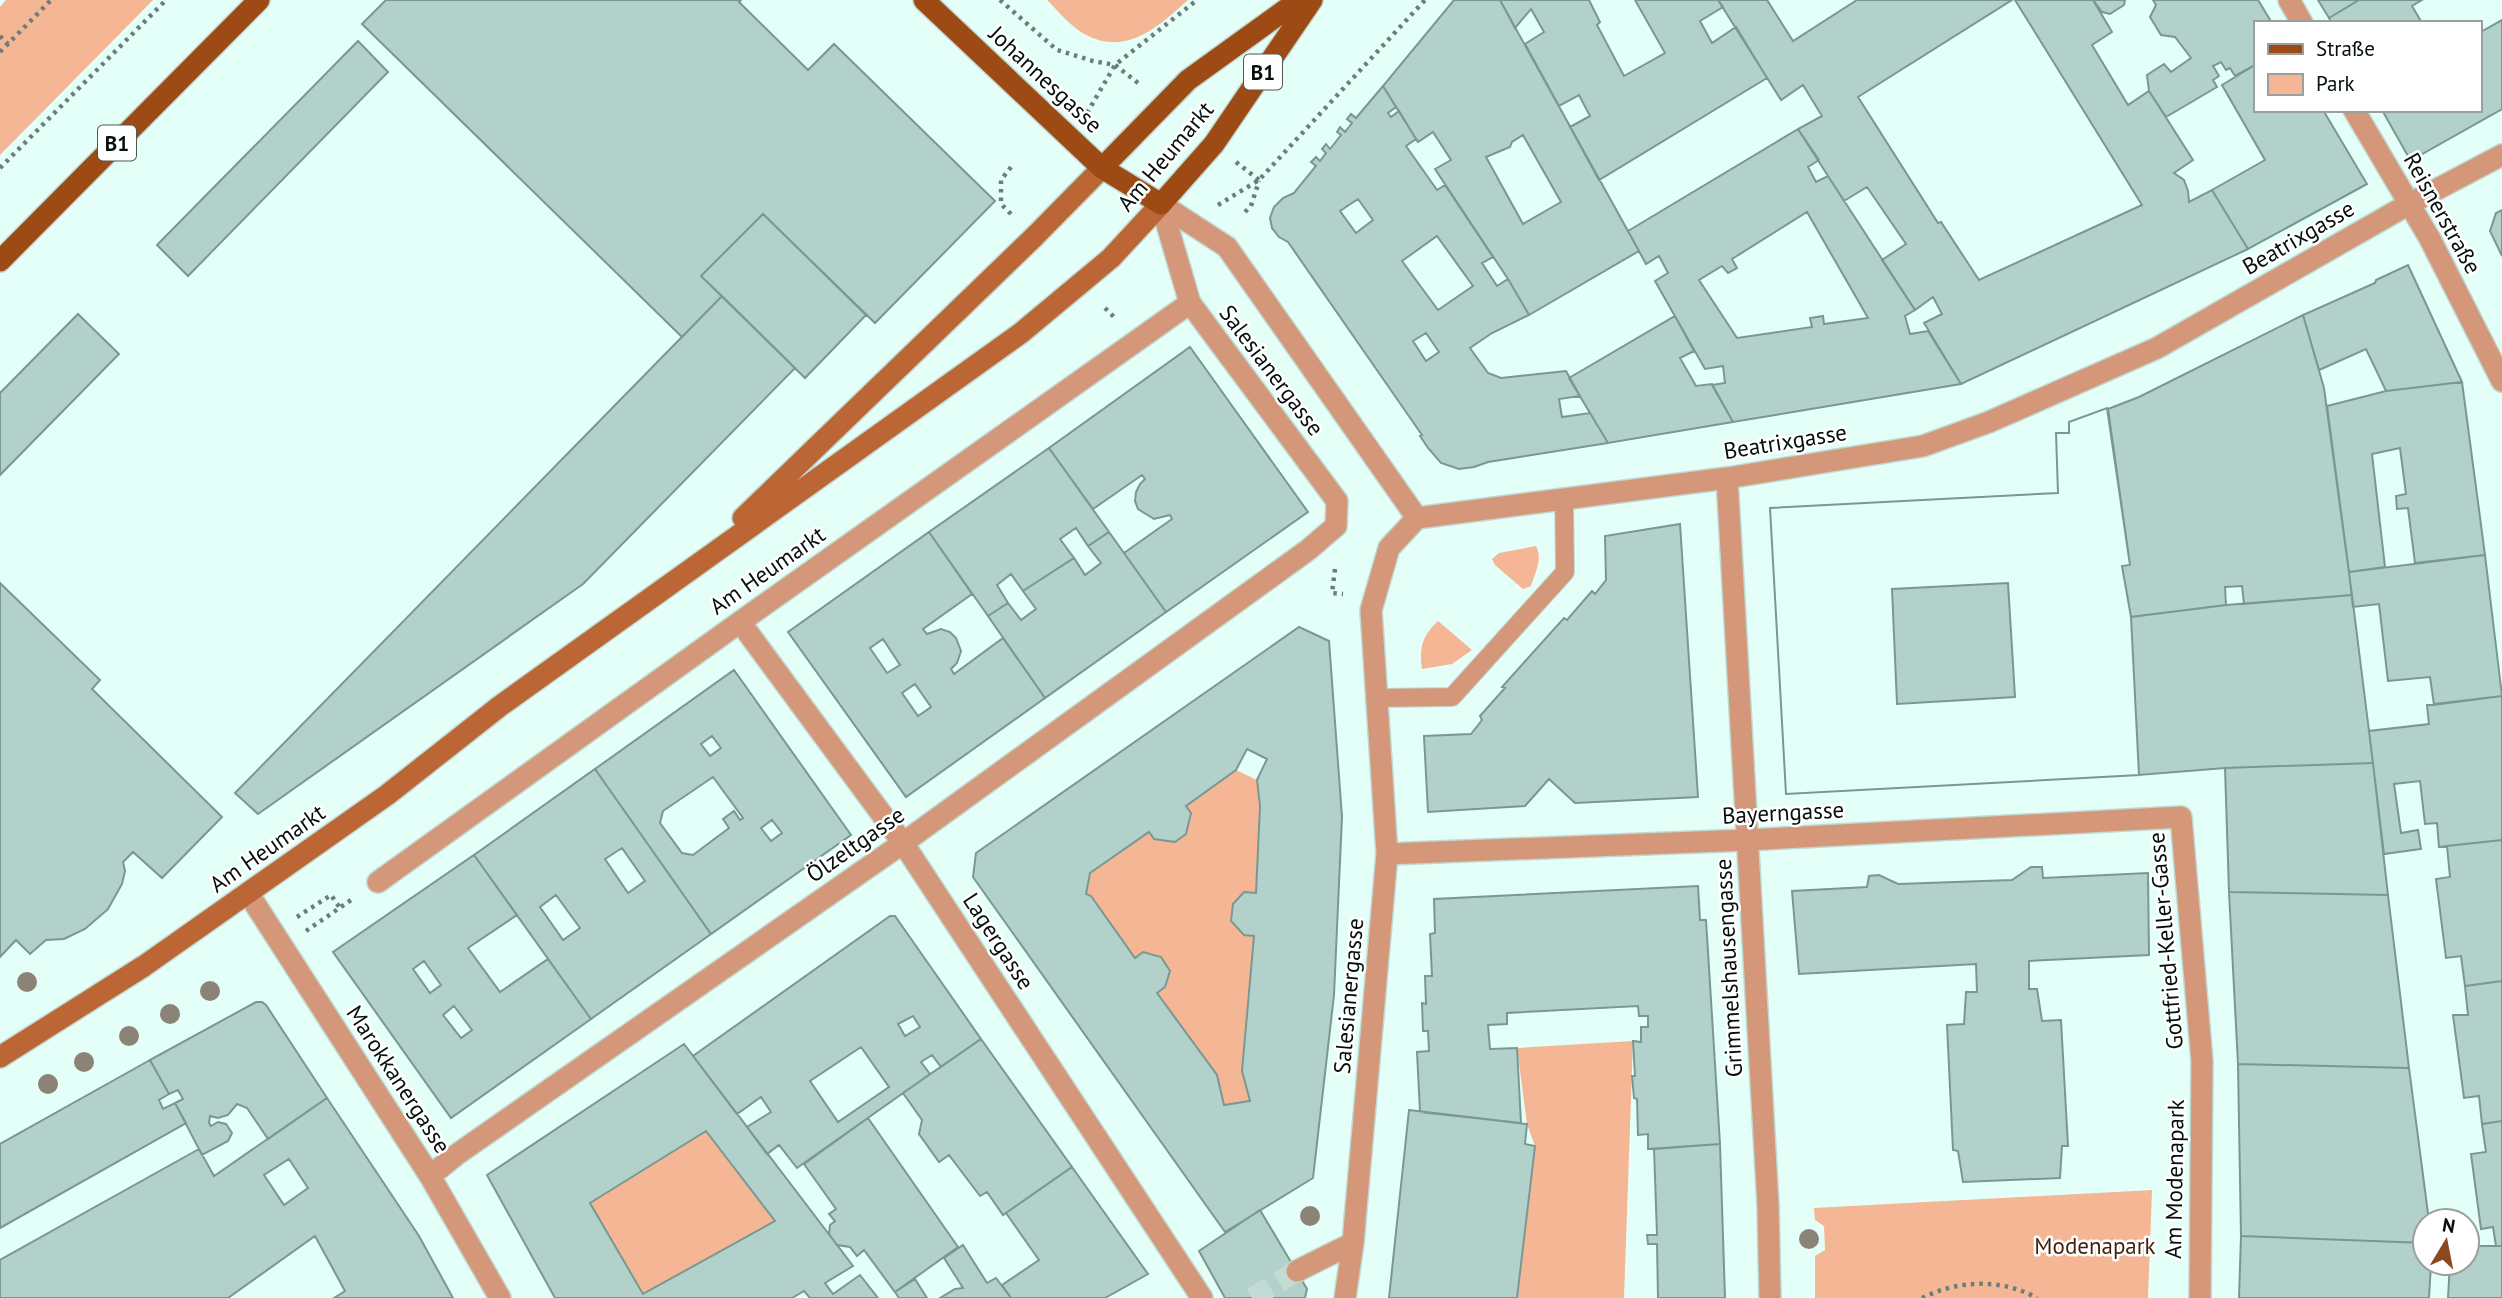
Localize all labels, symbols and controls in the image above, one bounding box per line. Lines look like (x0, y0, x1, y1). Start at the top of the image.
street label: Johannesgasse (983, 18, 1109, 139)
legend (2254, 21, 2481, 112)
text: Straße (2316, 35, 2375, 62)
road number: B1 (1244, 55, 1282, 90)
text: Park (2316, 70, 2355, 97)
street label: Am Heumarkt (1111, 95, 1219, 217)
road number: B1 (98, 125, 136, 160)
street label: Reisnerstraße (2398, 147, 2488, 279)
street label: Beatrixgasse (2237, 193, 2359, 281)
street label: Salesianergasse (1213, 299, 1331, 441)
street label: Beatrixgasse (1721, 417, 1849, 465)
street label: Am Heumarkt (704, 519, 831, 620)
street label: Bayerngasse (1721, 794, 1845, 830)
street label: Am Heumarkt (204, 797, 331, 898)
street label: Ölzeltgasse (800, 800, 910, 888)
street label: Gottfried-Keller-Gasse (2141, 831, 2189, 1051)
street label: Grimmelshausengasse (1708, 858, 1748, 1078)
street label: Lagergasse (957, 887, 1041, 995)
street label: Salesianergasse (1327, 917, 1369, 1075)
street label: Marokkanergasse (341, 1000, 457, 1158)
street label: Am Modenapark (2158, 1099, 2190, 1259)
north arrow (2411, 1207, 2481, 1277)
text: N (2441, 1212, 2457, 1238)
park label: Modenapark (2034, 1231, 2156, 1260)

